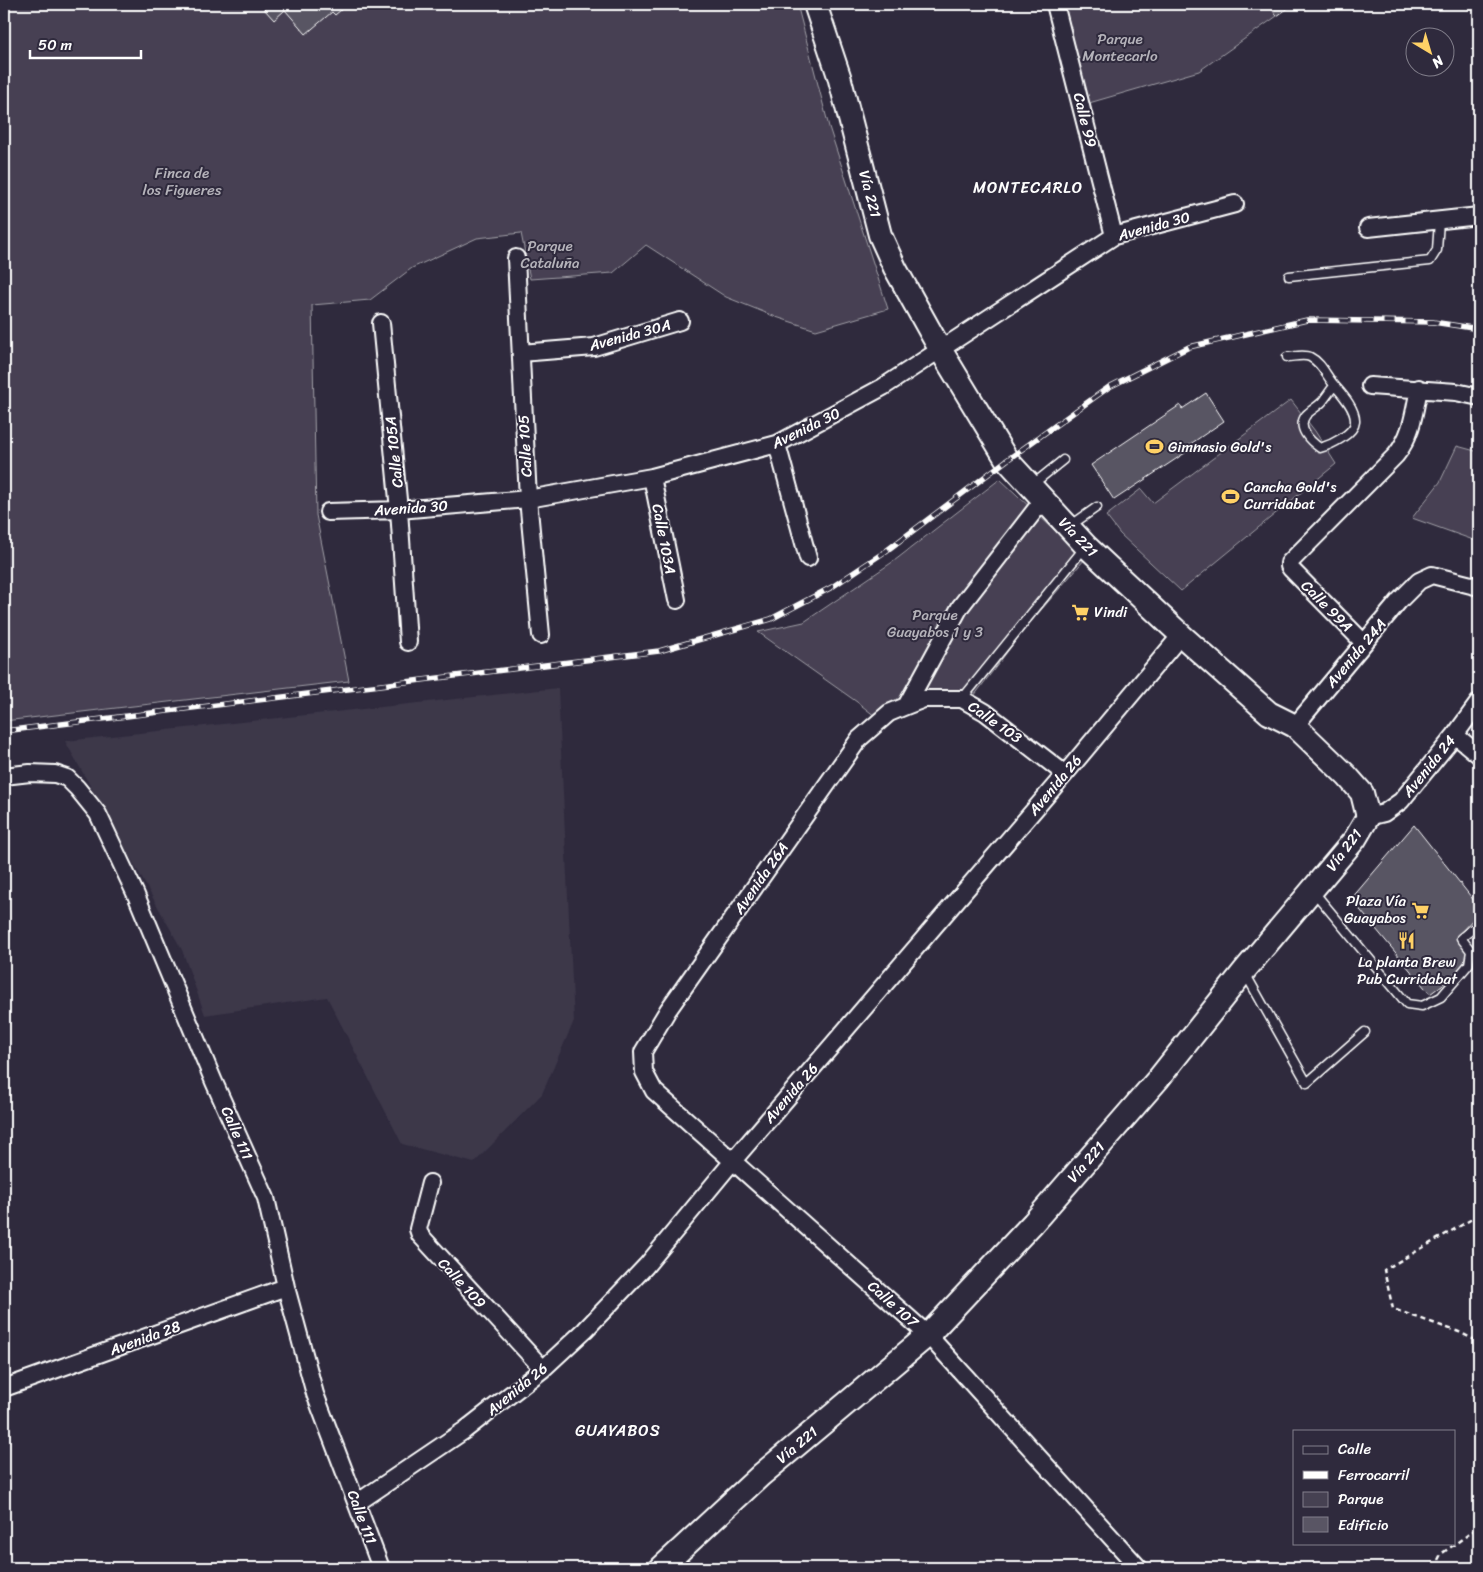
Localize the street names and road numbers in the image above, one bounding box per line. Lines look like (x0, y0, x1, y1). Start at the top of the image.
street label: Calle 99 (1066, 90, 1104, 150)
street label: Vía 221 (851, 167, 889, 221)
street label: Avenida 30 (1114, 204, 1193, 248)
street label: Avenida 30A (585, 312, 674, 359)
street label: Avenida 30 (766, 400, 845, 456)
street label: Calle 105 (510, 414, 540, 478)
street label: Calle 105A (377, 415, 411, 489)
street label: Avenida 30 (372, 492, 449, 524)
street label: Calle 103A (644, 502, 684, 576)
street label: Vía 221 (1052, 511, 1104, 563)
street label: Calle 99A (1295, 574, 1359, 638)
street label: Avenida 24A (1318, 612, 1393, 694)
street label: Calle 103 (962, 694, 1028, 750)
street label: Avenida 24 (1395, 729, 1462, 804)
street label: Avenida 26 (1021, 749, 1089, 822)
street label: Vía 221 (1319, 823, 1369, 877)
street label: Avenida 26A (726, 837, 795, 920)
street label: Avenida 26 (756, 1057, 825, 1130)
street label: Calle 111 (214, 1102, 260, 1164)
street label: Vía 221 (1060, 1135, 1112, 1189)
street label: Calle 109 (431, 1251, 493, 1315)
street label: Calle 107 (861, 1274, 926, 1335)
street label: Avenida 28 (105, 1313, 184, 1363)
street label: Avenida 26 (480, 1356, 554, 1423)
street label: Vía 221 (770, 1420, 824, 1470)
street label: Calle 111 (340, 1486, 384, 1548)

